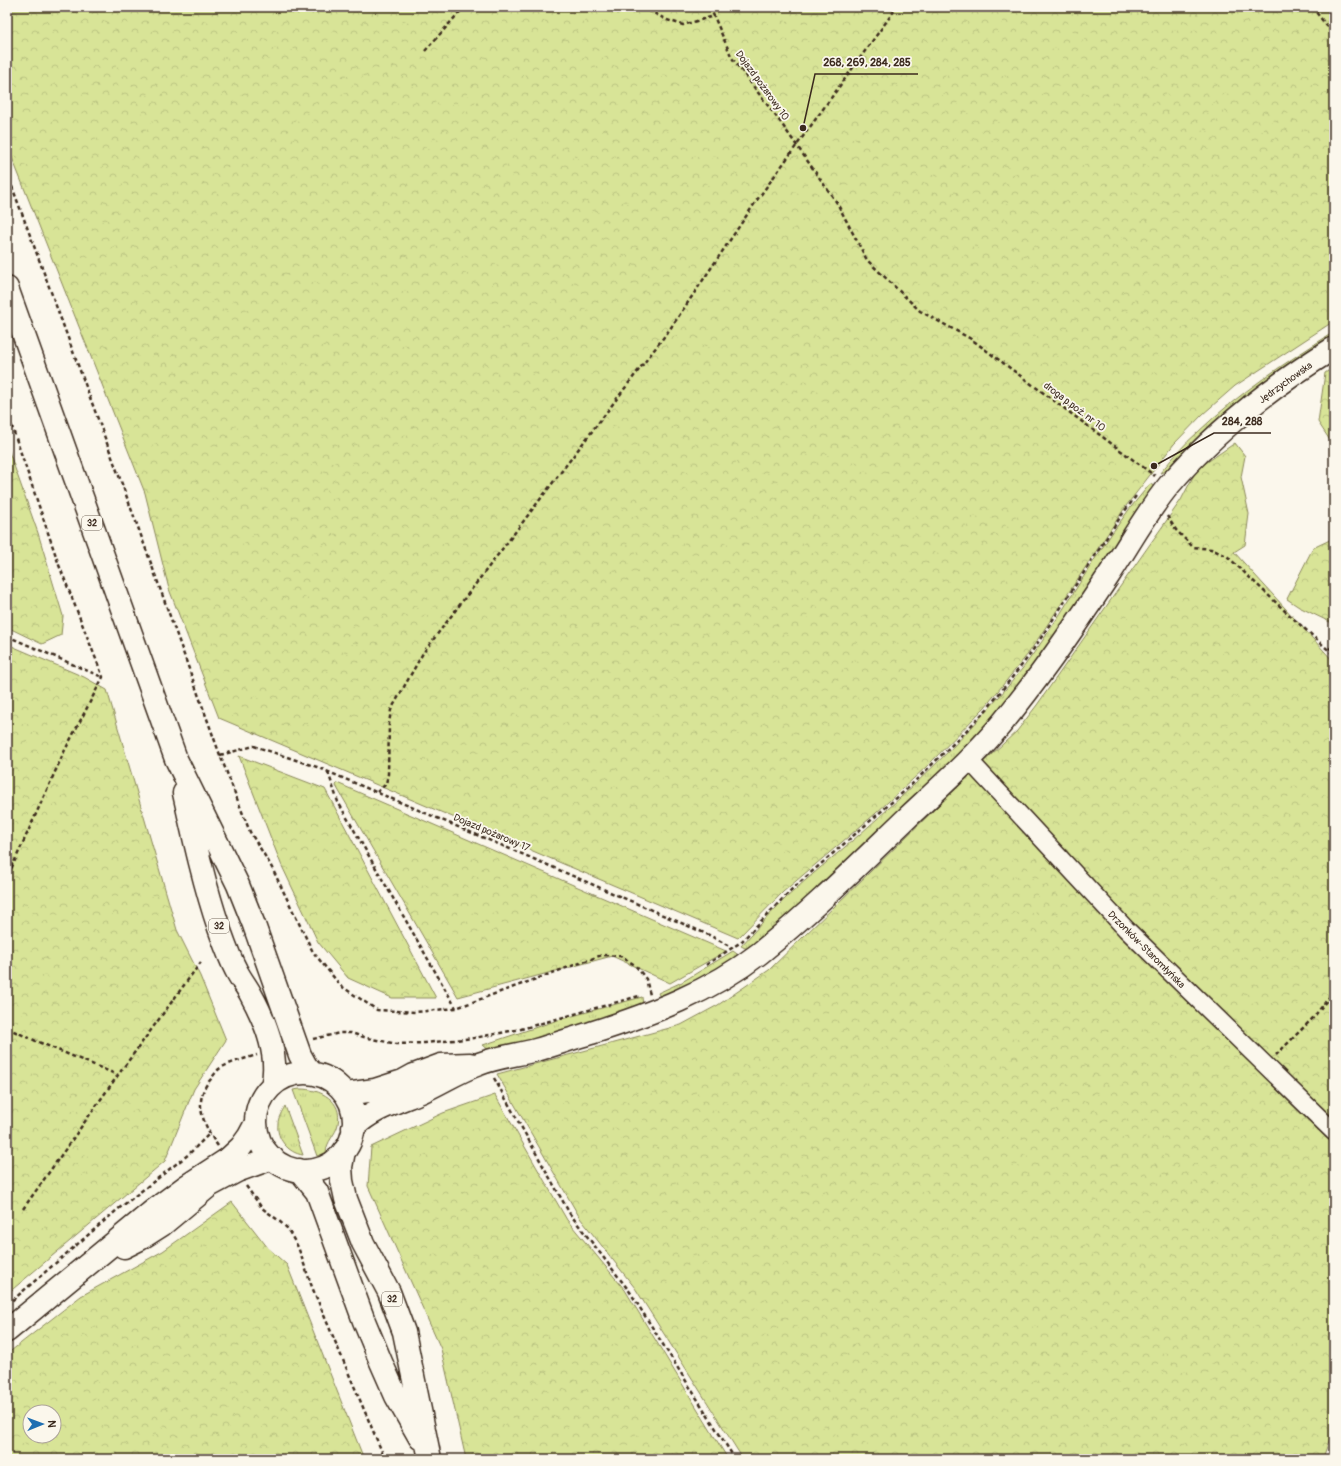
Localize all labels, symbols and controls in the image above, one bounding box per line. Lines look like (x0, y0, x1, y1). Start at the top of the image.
street label: Dojazd pożarowy 10 (733, 48, 792, 123)
callout: 268, 269, 284, 285 (815, 51, 918, 74)
text: 268, 269, 284, 285 (823, 56, 911, 69)
street label: Jędrzychowska (1257, 359, 1315, 406)
street label: droga p.poż. nr 10 (1041, 380, 1108, 434)
callout: 284, 288 (1214, 410, 1271, 433)
text: 284, 288 (1222, 415, 1263, 428)
road number: 32 (82, 516, 102, 530)
street label: Dojazd pożarowy 17 (452, 811, 532, 855)
street label: Drzonków-Staromłyńska (1105, 909, 1188, 991)
road number: 32 (209, 919, 229, 933)
road number: 32 (382, 1292, 402, 1306)
north arrow (22, 1404, 62, 1444)
text: N (45, 1420, 58, 1428)

